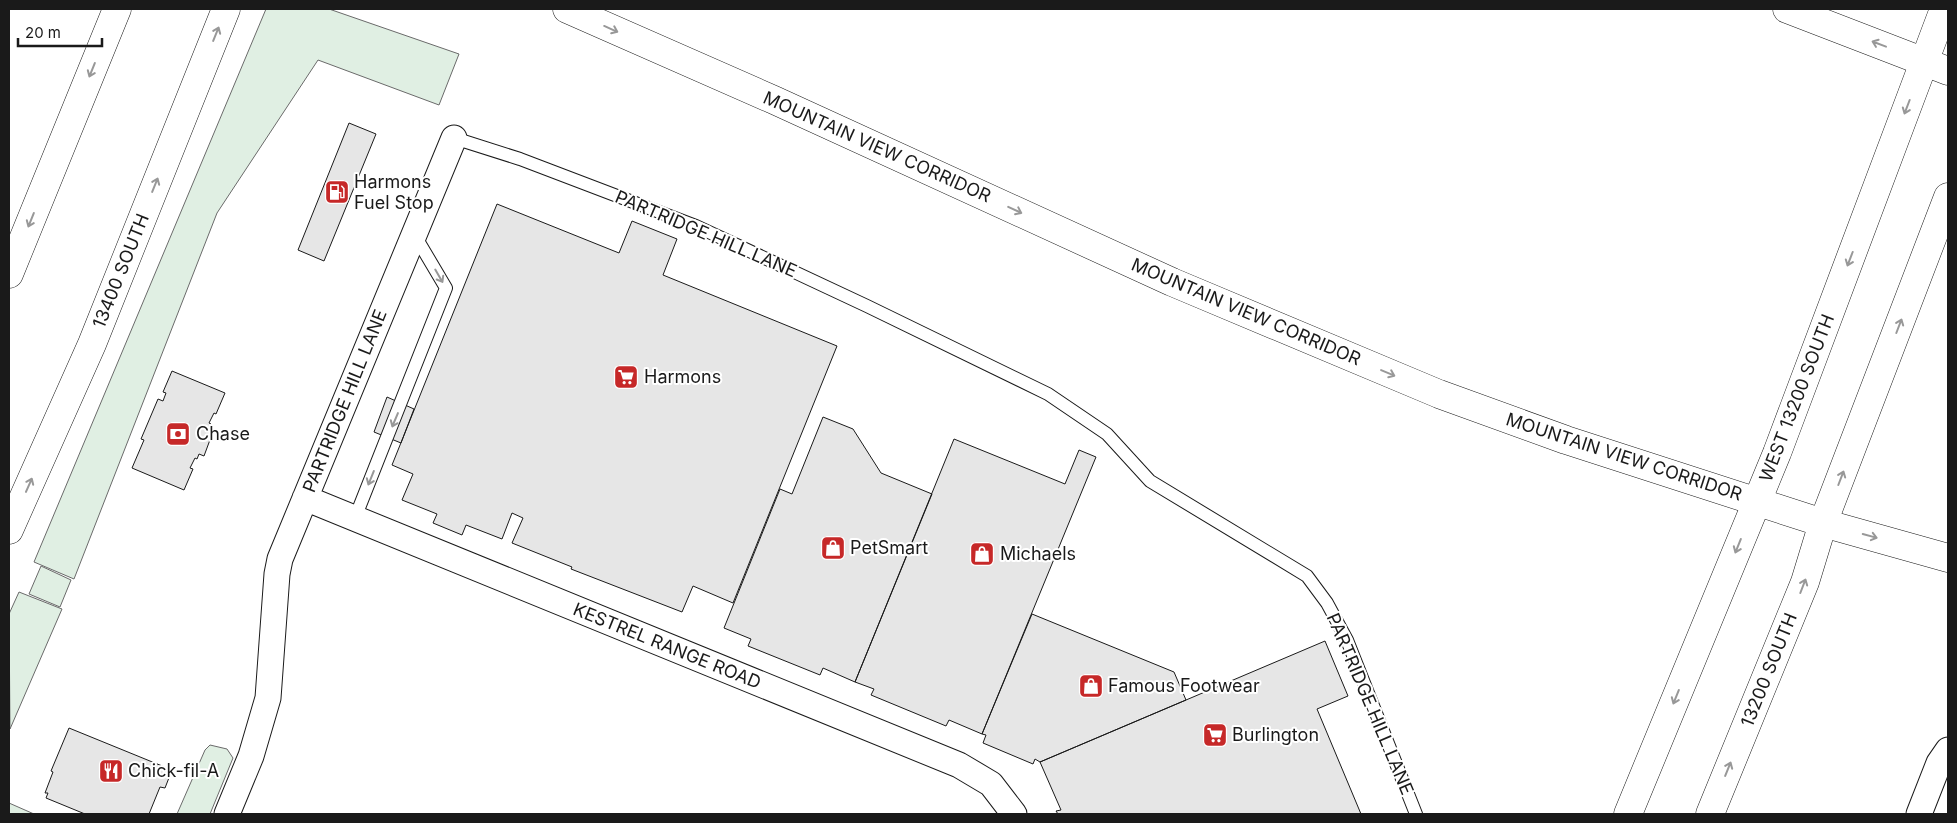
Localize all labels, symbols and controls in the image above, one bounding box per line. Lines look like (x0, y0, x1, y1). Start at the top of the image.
scale bar (18, 15, 101, 47)
text: 20 m (25, 23, 61, 42)
one-way arrow (603, 24, 618, 34)
one-way arrow (211, 27, 221, 42)
one-way arrow (1872, 39, 1887, 48)
one-way arrow (87, 62, 96, 77)
street label: MOUNTAIN VIEW CORRIDOR (760, 87, 995, 207)
one-way arrow (1902, 99, 1911, 114)
place label: Harmons Fuel Stop (354, 171, 434, 213)
one-way arrow (151, 178, 161, 193)
fuel station icon: Harmons Fuel Stop (324, 179, 350, 205)
street label: PARTRIDGE HILL LANE (612, 186, 800, 281)
one-way arrow (1007, 205, 1022, 215)
street label: 13400 SOUTH (88, 211, 153, 331)
one-way arrow (25, 213, 34, 228)
one-way arrow (1845, 251, 1854, 266)
street label: MOUNTAIN VIEW CORRIDOR (1128, 254, 1364, 370)
one-way arrow (434, 268, 444, 283)
street label: PARTRIDGE HILL LANE (298, 306, 391, 495)
street label: WEST 13200 SOUTH (1755, 311, 1838, 485)
one-way arrow (1895, 319, 1904, 334)
supermarket icon: Harmons (613, 364, 639, 390)
place label: Harmons (644, 366, 721, 387)
one-way arrow (1380, 368, 1395, 378)
street label: MOUNTAIN VIEW CORRIDOR (1503, 408, 1745, 505)
one-way arrow (389, 412, 399, 427)
bank icon: Chase (165, 421, 191, 447)
place label: Chase (196, 423, 250, 444)
one-way arrow (366, 470, 375, 485)
one-way arrow (1836, 471, 1846, 486)
one-way arrow (24, 478, 34, 493)
one-way arrow (1862, 532, 1878, 542)
shop icon: PetSmart (820, 535, 846, 561)
place label: PetSmart (850, 537, 928, 558)
one-way arrow (1733, 538, 1743, 553)
shop icon: Michaels (969, 541, 995, 567)
place label: Michaels (1000, 543, 1076, 564)
one-way arrow (1799, 579, 1808, 595)
street label: KESTREL RANGE ROAD (570, 598, 764, 693)
street label: PARTRIDGE HILL LANE (1323, 610, 1418, 798)
street label: 13200 SOUTH (1736, 610, 1801, 730)
shop icon: Famous Footwear (1078, 673, 1104, 699)
place label: Famous Footwear (1108, 675, 1260, 696)
one-way arrow (1671, 689, 1680, 704)
supermarket icon: Burlington (1202, 722, 1228, 748)
place label: Burlington (1232, 724, 1319, 745)
restaurant icon: Chick-fil-A (98, 758, 124, 784)
place label: Chick-fil-A (128, 760, 219, 781)
one-way arrow (1724, 762, 1734, 777)

